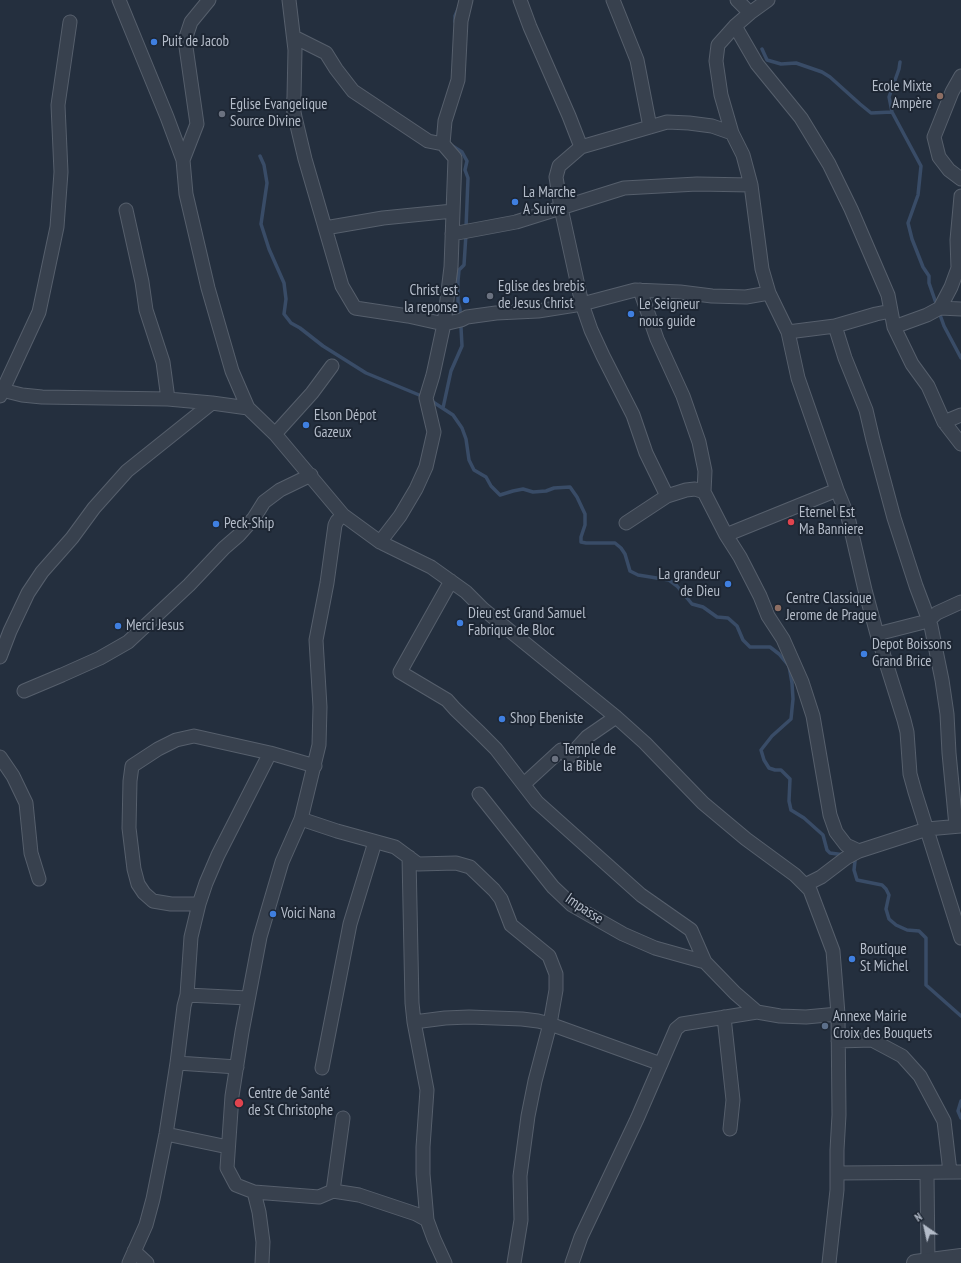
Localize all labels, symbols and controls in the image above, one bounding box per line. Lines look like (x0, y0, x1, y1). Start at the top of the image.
place label: Puit de Jacob (162, 33, 229, 51)
marker: Puit de Jacob (149, 37, 159, 47)
place label: Ecole Mixte Ampère (872, 78, 932, 113)
marker: Ecole Mixte Ampère (935, 91, 945, 101)
place label: Eglise Evangelique Source Divine (230, 96, 328, 131)
marker: Eglise Evangelique Source Divine (217, 109, 227, 119)
place label: La Marche A Suivre (523, 184, 576, 219)
marker: La Marche A Suivre (510, 197, 520, 207)
place label: Eglise des brebis de Jesus Christ (498, 278, 585, 313)
place label: Christ est la reponse (404, 282, 458, 317)
marker: Eglise des brebis de Jesus Christ (485, 291, 495, 301)
marker: Christ est la reponse (461, 295, 471, 305)
place label: Le Seigneur nous guide (639, 296, 700, 331)
marker: Le Seigneur nous guide (626, 309, 636, 319)
place label: Elson Dépot Gazeux (314, 407, 376, 442)
marker: Elson Dépot Gazeux (301, 420, 311, 430)
place label: Eternel Est Ma Banniere (799, 504, 864, 539)
place label: Peck-Ship (224, 515, 274, 533)
marker: Eternel Est Ma Banniere (786, 517, 796, 527)
marker: Peck-Ship (211, 519, 221, 529)
place label: La grandeur de Dieu (658, 566, 720, 601)
marker: La grandeur de Dieu (723, 579, 733, 589)
place label: Centre Classique Jerome de Prague (786, 590, 877, 625)
marker: Centre Classique Jerome de Prague (773, 603, 783, 613)
place label: Dieu est Grand Samuel Fabrique de Bloc (468, 605, 586, 640)
place label: Merci Jesus (126, 617, 184, 635)
marker: Dieu est Grand Samuel Fabrique de Bloc (455, 618, 465, 628)
marker: Merci Jesus (113, 621, 123, 631)
place label: Depot Boissons Grand Brice (872, 636, 951, 671)
marker: Depot Boissons Grand Brice (859, 649, 869, 659)
place label: Shop Ebeniste (510, 710, 583, 728)
marker: Shop Ebeniste (497, 714, 507, 724)
place label: Temple de la Bible (563, 741, 616, 776)
marker: Temple de la Bible (550, 754, 560, 764)
street label: Impasse (562, 890, 606, 928)
place label: Voici Nana (281, 905, 335, 923)
marker: Voici Nana (268, 909, 278, 919)
place label: Boutique St Michel (860, 941, 908, 976)
marker: Boutique St Michel (847, 954, 857, 964)
place label: Annexe Mairie Croix des Bouquets (833, 1008, 932, 1043)
marker: Annexe Mairie Croix des Bouquets (820, 1021, 830, 1031)
place label: Centre de Santé de St Christophe (248, 1085, 333, 1120)
marker: Centre de Santé de St Christophe (233, 1097, 245, 1109)
north arrow (905, 1207, 945, 1247)
text: N (912, 1210, 925, 1225)

